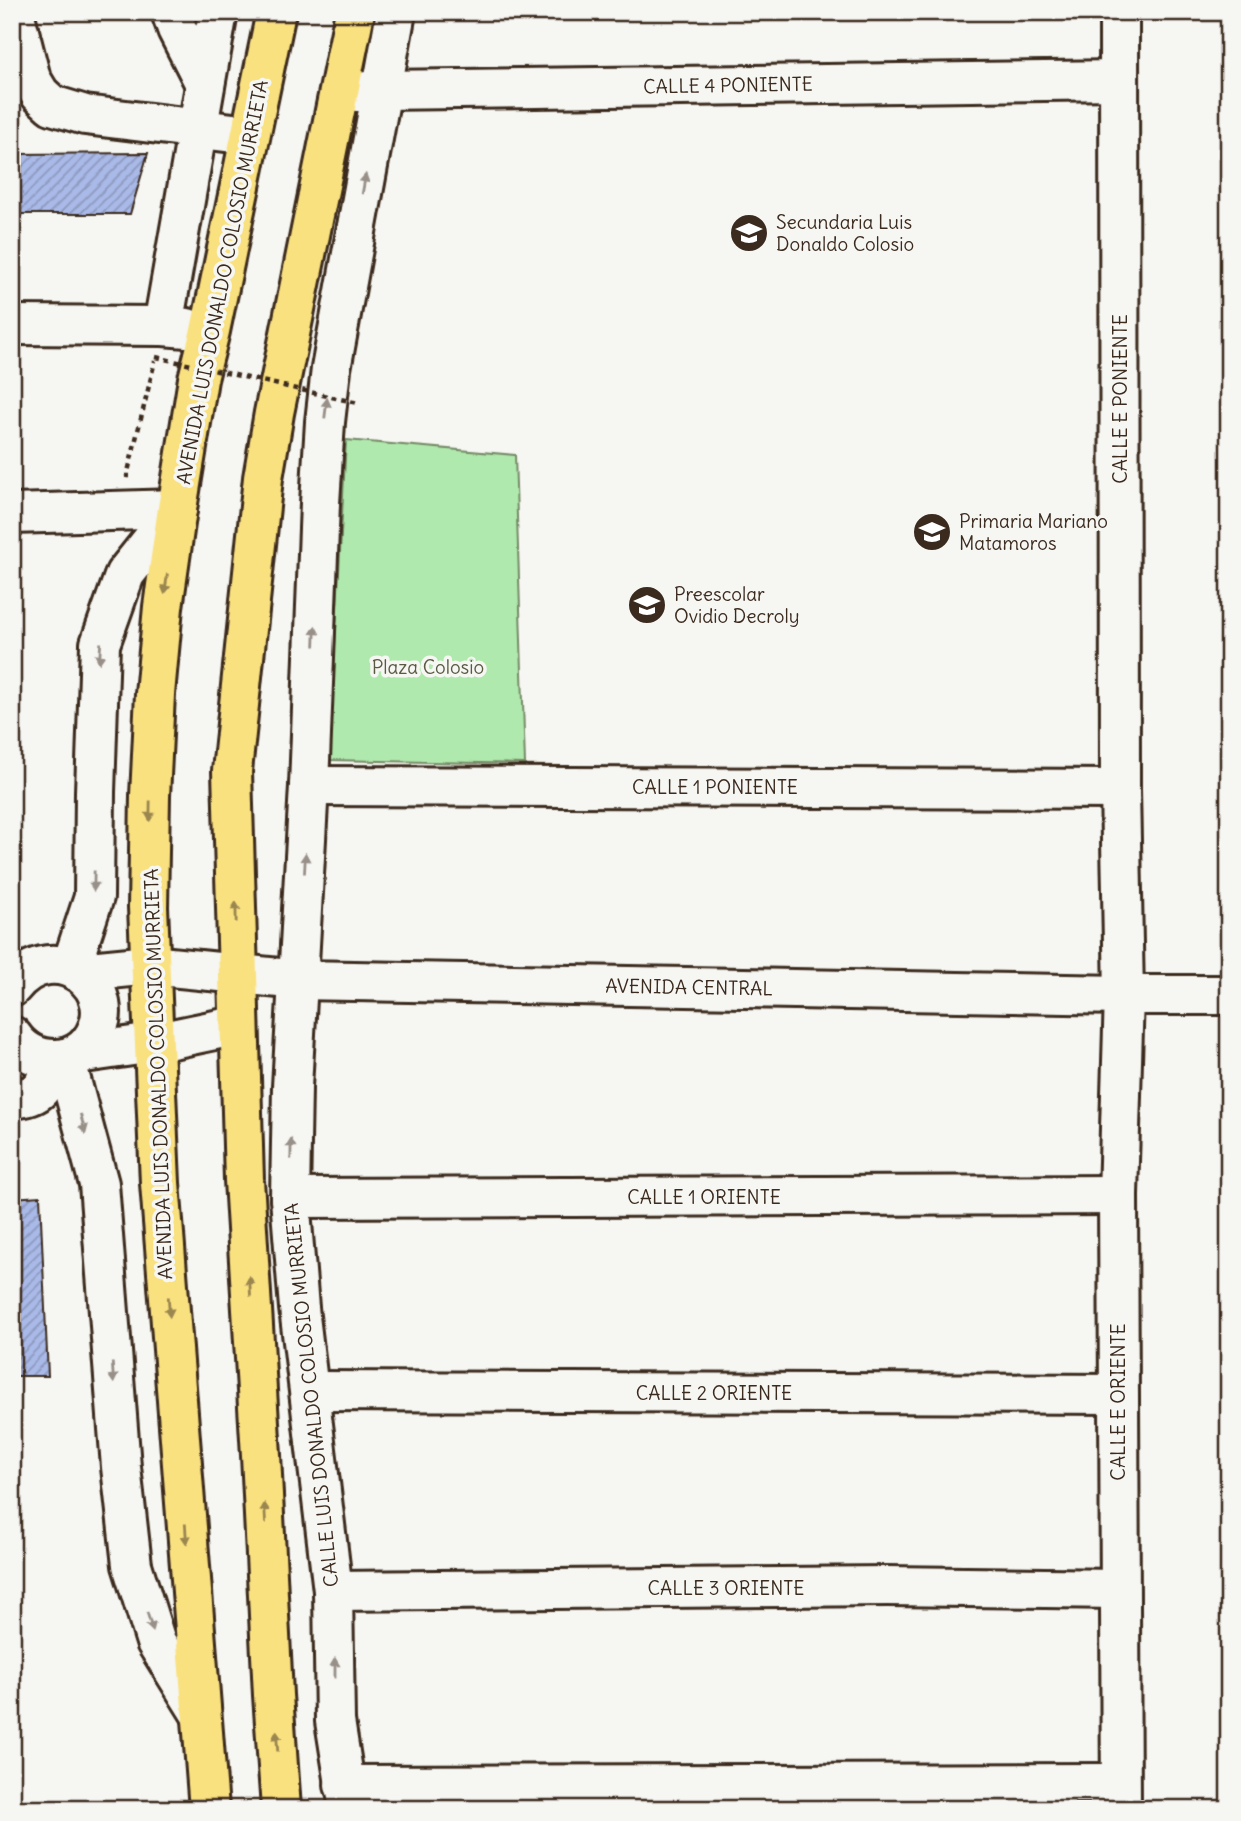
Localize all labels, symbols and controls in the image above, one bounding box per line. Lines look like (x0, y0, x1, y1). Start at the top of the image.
street label: CALLE 4 PONIENTE (643, 72, 813, 98)
street label: AVENIDA LUIS DONALDO COLOSIO MURRIETA (171, 78, 273, 486)
one-way arrow (359, 173, 370, 195)
place label: Secundaria Luis Donaldo Colosio (776, 210, 914, 256)
school or university icon: Secundaria Luis Donaldo Colosio (728, 212, 770, 254)
street label: CALLE E PONIENTE (1108, 314, 1132, 484)
one-way arrow (321, 397, 332, 419)
place label: Primaria Mariano Matamoros (959, 509, 1108, 555)
school or university icon: Primaria Mariano Matamoros (911, 511, 953, 553)
one-way arrow (161, 573, 172, 595)
place label: Preescolar Ovidio Decroly (674, 582, 800, 628)
school or university icon: Preescolar Ovidio Decroly (626, 584, 668, 626)
one-way arrow (309, 624, 320, 646)
one-way arrow (95, 642, 106, 664)
park label: Plaza Colosio (372, 655, 484, 679)
street label: CALLE 1 PONIENTE (632, 775, 798, 799)
one-way arrow (144, 800, 156, 822)
one-way arrow (300, 852, 311, 874)
street label: AVENIDA LUIS DONALDO COLOSIO MURRIETA (139, 868, 177, 1280)
one-way arrow (88, 870, 100, 892)
one-way arrow (230, 901, 242, 923)
street label: AVENIDA CENTRAL (605, 974, 773, 1000)
one-way arrow (78, 1114, 88, 1135)
one-way arrow (285, 1138, 297, 1160)
street label: CALLE 1 ORIENTE (627, 1185, 781, 1209)
street label: CALLE LUIS DONALDO COLOSIO MURRIETA (279, 1202, 343, 1588)
one-way arrow (244, 1275, 255, 1297)
one-way arrow (164, 1297, 175, 1319)
street label: CALLE E ORIENTE (1106, 1323, 1130, 1481)
one-way arrow (108, 1363, 119, 1385)
street label: CALLE 2 ORIENTE (636, 1381, 792, 1405)
one-way arrow (259, 1502, 270, 1524)
one-way arrow (181, 1523, 192, 1545)
street label: CALLE 3 ORIENTE (648, 1576, 804, 1600)
one-way arrow (145, 1612, 155, 1633)
one-way arrow (329, 1657, 341, 1679)
one-way arrow (271, 1729, 282, 1751)

